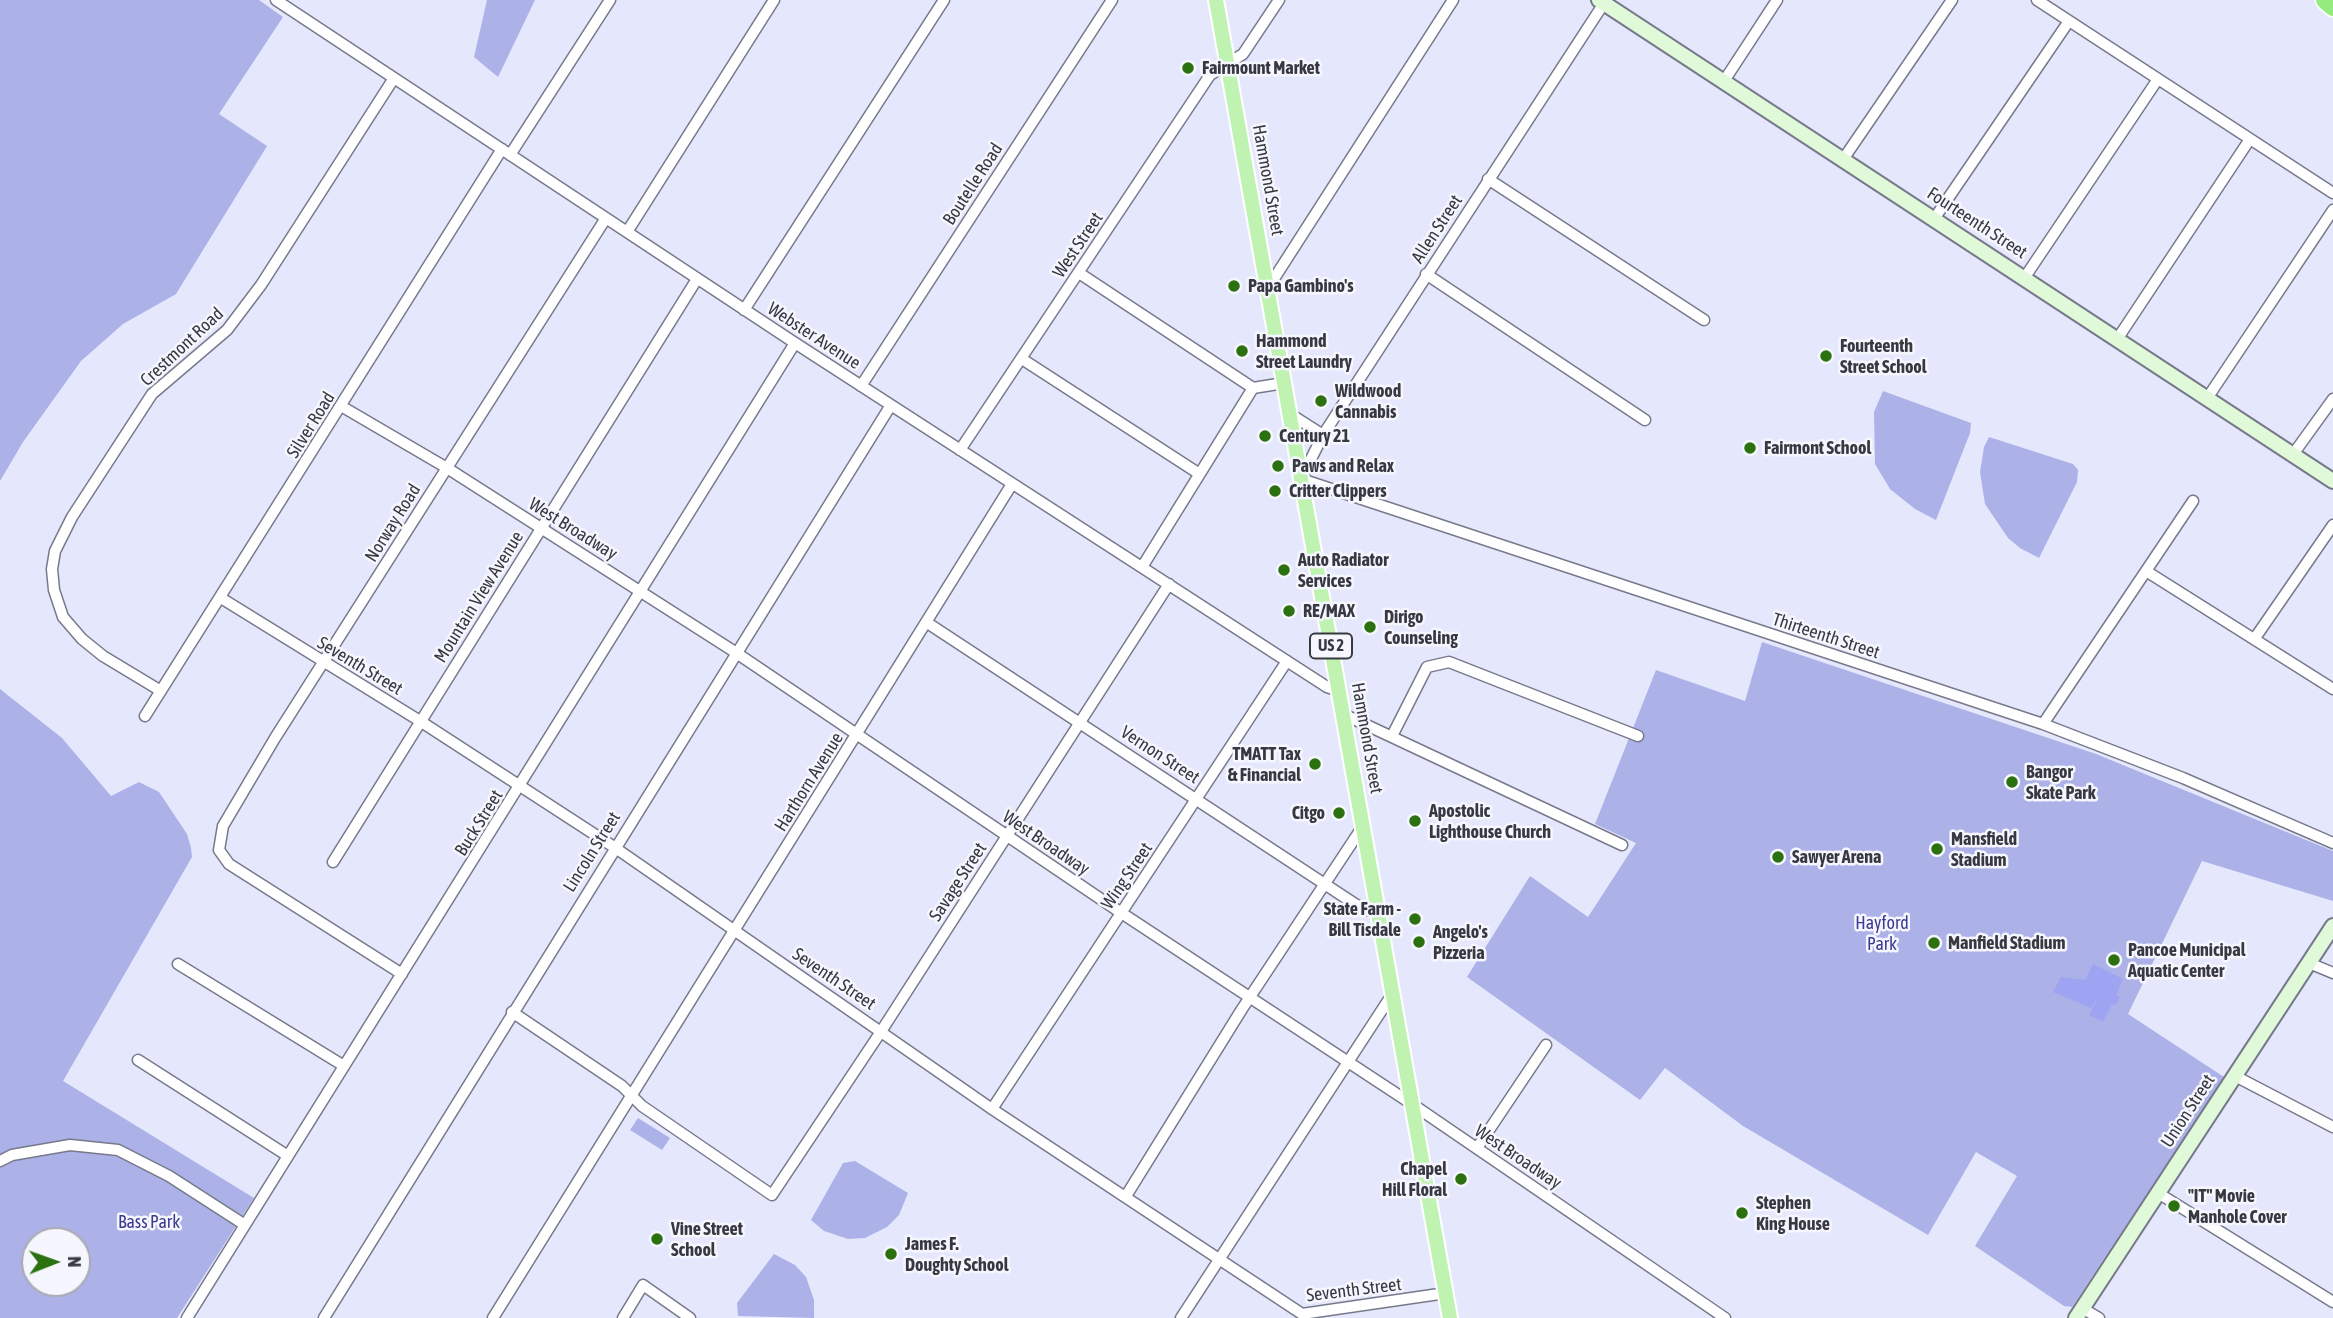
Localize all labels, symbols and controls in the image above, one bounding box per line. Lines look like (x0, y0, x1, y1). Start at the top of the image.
place label: Fairmount Market (1202, 57, 1320, 79)
marker: Fairmount Market (1180, 60, 1196, 76)
street label: Hammond Street (1248, 123, 1288, 237)
street label: Boutelle Road (939, 139, 1007, 229)
street label: Fourteenth Street (1923, 183, 2031, 263)
street label: Allen Street (1407, 191, 1467, 267)
street label: West Street (1048, 208, 1108, 282)
place label: Papa Gambino's (1248, 275, 1354, 297)
marker: Papa Gambino's (1226, 278, 1242, 294)
street label: Webster Avenue (764, 298, 864, 374)
street label: Crestmont Road (136, 303, 228, 391)
place label: Hammond Street Laundry (1256, 330, 1352, 372)
place label: Fourteenth Street School (1840, 335, 1927, 378)
marker: Hammond Street Laundry (1234, 343, 1250, 359)
marker: Fourteenth Street School (1818, 348, 1834, 364)
place label: Wildwood Cannabis (1335, 380, 1401, 422)
street label: Silver Road (282, 388, 340, 462)
marker: Wildwood Cannabis (1313, 393, 1329, 409)
place label: Century 21 (1279, 425, 1350, 447)
marker: Century 21 (1257, 428, 1273, 444)
place label: Fairmont School (1764, 437, 1871, 459)
marker: Fairmont School (1742, 440, 1758, 456)
place label: Paws and Relax (1292, 455, 1394, 477)
marker: Paws and Relax (1270, 458, 1286, 474)
street label: Norway Road (361, 480, 425, 566)
place label: Critter Clippers (1289, 480, 1387, 502)
marker: Critter Clippers (1267, 483, 1283, 499)
street label: West Broadway (525, 493, 621, 565)
street label: Mountain View Avenue (430, 527, 528, 667)
place label: Auto Radiator Services (1298, 549, 1389, 592)
marker: Auto Radiator Services (1276, 562, 1292, 578)
place label: RE/MAX (1303, 600, 1355, 622)
marker: RE/MAX (1281, 603, 1297, 619)
place label: Dirigo Counseling (1384, 606, 1458, 648)
street label: Thirteenth Street (1770, 609, 1882, 663)
marker: Dirigo Counseling (1362, 619, 1378, 635)
street label: Seventh Street (313, 632, 407, 700)
road number: US 2 (1310, 634, 1352, 659)
street label: Hammond Street (1347, 681, 1387, 795)
street label: Vernon Street (1117, 722, 1203, 788)
street label: Harthorn Avenue (770, 729, 848, 835)
place label: TMATT Tax & Financial (1228, 743, 1301, 786)
marker: TMATT Tax & Financial (1307, 756, 1323, 772)
place label: Bangor Skate Park (2026, 761, 2096, 804)
marker: Bangor Skate Park (2004, 774, 2020, 790)
street label: Buck Street (450, 786, 508, 860)
place label: Apostolic Lighthouse Church (1429, 800, 1551, 842)
place label: Citgo (1292, 802, 1325, 824)
marker: Citgo (1331, 805, 1347, 821)
street label: West Broadway (998, 806, 1094, 880)
street label: Lincoln Street (559, 808, 625, 896)
marker: Apostolic Lighthouse Church (1407, 813, 1423, 829)
place label: Mansfield Stadium (1951, 828, 2017, 870)
street label: Savage Street (925, 839, 991, 925)
street label: Wing Street (1097, 839, 1157, 913)
marker: Mansfield Stadium (1929, 841, 1945, 857)
place label: Sawyer Arena (1792, 846, 1881, 868)
marker: Sawyer Arena (1770, 849, 1786, 865)
place label: State Farm - Bill Tisdale (1324, 898, 1401, 940)
marker: State Farm - Bill Tisdale (1407, 911, 1423, 927)
park label: Hayford Park (1855, 912, 1909, 954)
place label: Angelo's Pizzeria (1433, 921, 1488, 964)
place label: Manfield Stadium (1948, 932, 2065, 954)
marker: Angelo's Pizzeria (1411, 934, 1427, 950)
marker: Manfield Stadium (1926, 935, 1942, 951)
place label: Pancoe Municipal Aquatic Center (2128, 939, 2245, 982)
street label: Seventh Street (788, 943, 880, 1015)
marker: Pancoe Municipal Aquatic Center (2106, 952, 2122, 968)
street label: Union Street (2156, 1070, 2220, 1152)
street label: West Broadway (1470, 1120, 1566, 1194)
place label: Chapel Hill Floral (1382, 1158, 1447, 1200)
marker: Chapel Hill Floral (1453, 1171, 1469, 1187)
place label: "IT" Movie Manhole Cover (2188, 1185, 2287, 1228)
place label: Stephen King House (1756, 1192, 1830, 1234)
marker: "IT" Movie Manhole Cover (2166, 1198, 2182, 1214)
marker: Stephen King House (1734, 1205, 1750, 1221)
park label: Bass Park (118, 1211, 180, 1233)
place label: Vine Street School (671, 1218, 743, 1260)
north arrow (21, 1227, 91, 1297)
marker: Vine Street School (649, 1231, 665, 1247)
place label: James F. Doughty School (905, 1233, 1008, 1276)
marker: James F. Doughty School (883, 1246, 899, 1262)
text: N (64, 1256, 86, 1267)
street label: Seventh Street (1305, 1273, 1403, 1307)

